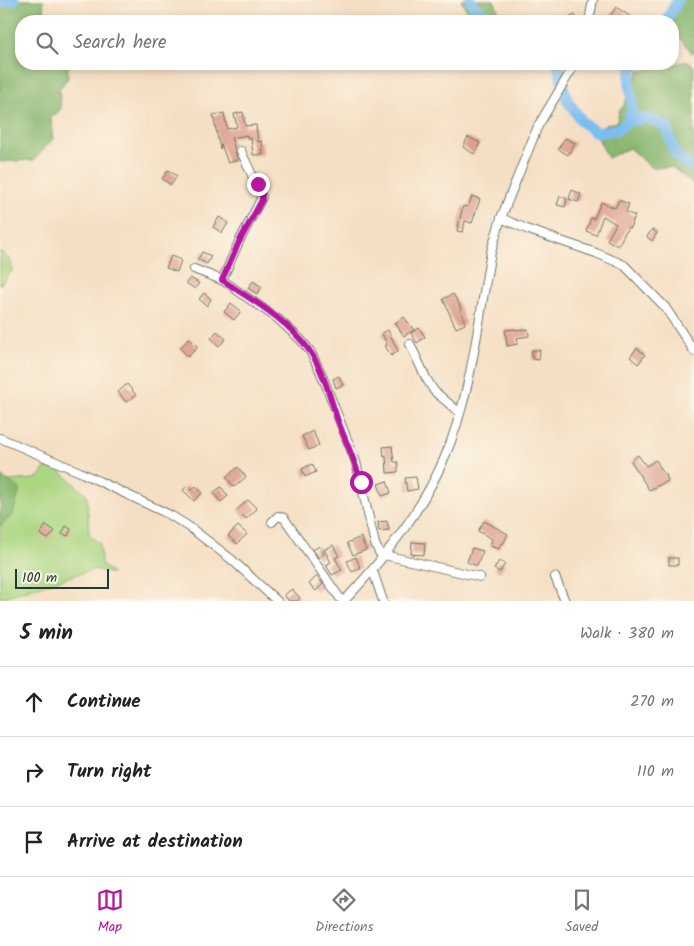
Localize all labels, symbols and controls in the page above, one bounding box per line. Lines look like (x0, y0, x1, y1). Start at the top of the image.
search box (15, 15, 679, 70)
text: Search here (73, 28, 167, 58)
icon: search (33, 29, 61, 57)
route end (247, 173, 270, 196)
route start (350, 471, 373, 494)
scale bar (15, 566, 109, 589)
text: 100 m (22, 567, 57, 589)
text: 5 min (20, 617, 73, 650)
text: Walk · 380 m (580, 621, 674, 646)
text: Continue (67, 687, 140, 717)
icon: ahead (20, 688, 48, 716)
text: 270 m (630, 689, 674, 714)
text: Turn right (67, 757, 152, 787)
icon: right (20, 758, 48, 786)
text: 110 m (637, 759, 674, 784)
text: Arrive at destination (67, 827, 243, 857)
icon: arrive (20, 828, 48, 856)
tab: Map (96, 886, 124, 938)
tab: Directions (315, 886, 373, 938)
tab: Saved (565, 886, 598, 938)

